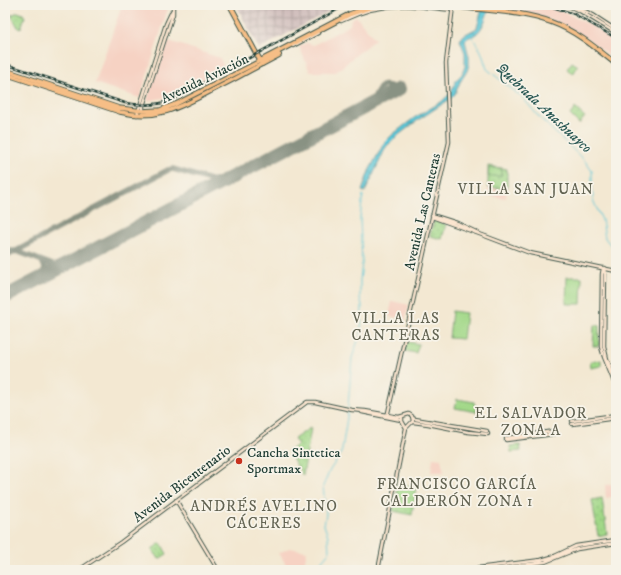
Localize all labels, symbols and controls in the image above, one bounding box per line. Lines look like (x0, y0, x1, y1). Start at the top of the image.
street label: Avenida Aviación (158, 50, 252, 108)
water label: Quebrada Anashuayco (492, 59, 596, 158)
street label: Avenida Las Canteras (401, 151, 445, 272)
district label: VILLA SAN JUAN (457, 180, 594, 199)
district label: VILLA LAS CANTERAS (351, 309, 441, 345)
district label: EL SALVADOR ZONA A (474, 404, 588, 440)
street label: Avenida Bicentenario (129, 441, 235, 527)
place label: Cancha Sintetica Sportmax (247, 444, 340, 478)
marker: Cancha Sintetica Sportmax (234, 456, 244, 466)
district label: FRANCISCO GARCÍA CALDERÓN ZONA 1 (377, 474, 537, 511)
district label: ANDRÉS AVELINO CÁCERES (190, 497, 338, 533)

